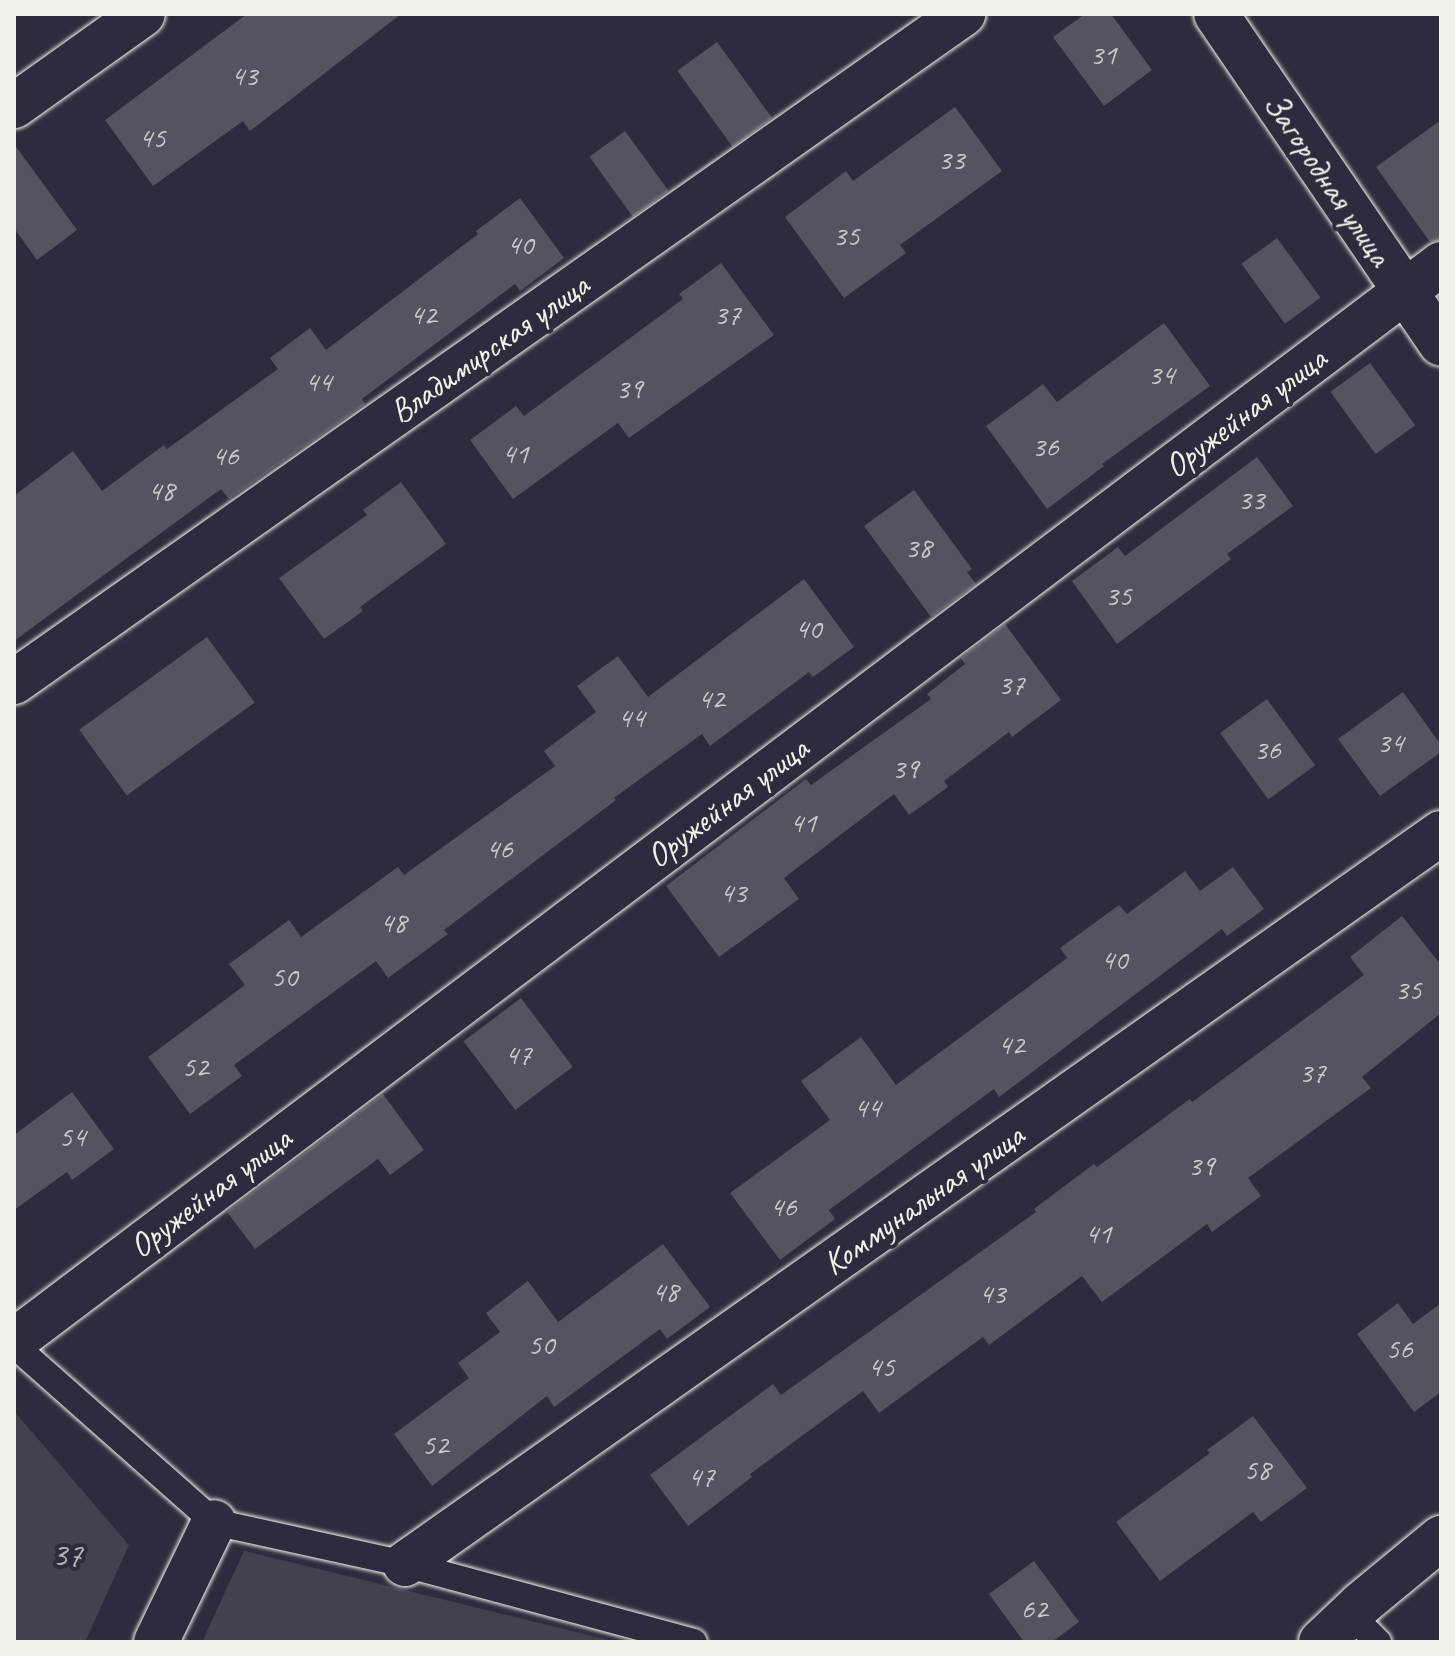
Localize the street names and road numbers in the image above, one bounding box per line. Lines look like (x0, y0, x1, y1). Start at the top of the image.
street label: Загородная улица (1254, 83, 1402, 275)
street label: Владимирская улица (381, 264, 597, 432)
street label: Оружейная улица (1154, 337, 1336, 487)
street label: Оружейная улица (636, 727, 818, 877)
street label: Коммунальная улица (814, 1114, 1032, 1284)
street label: Оружейная улица (119, 1117, 301, 1267)

